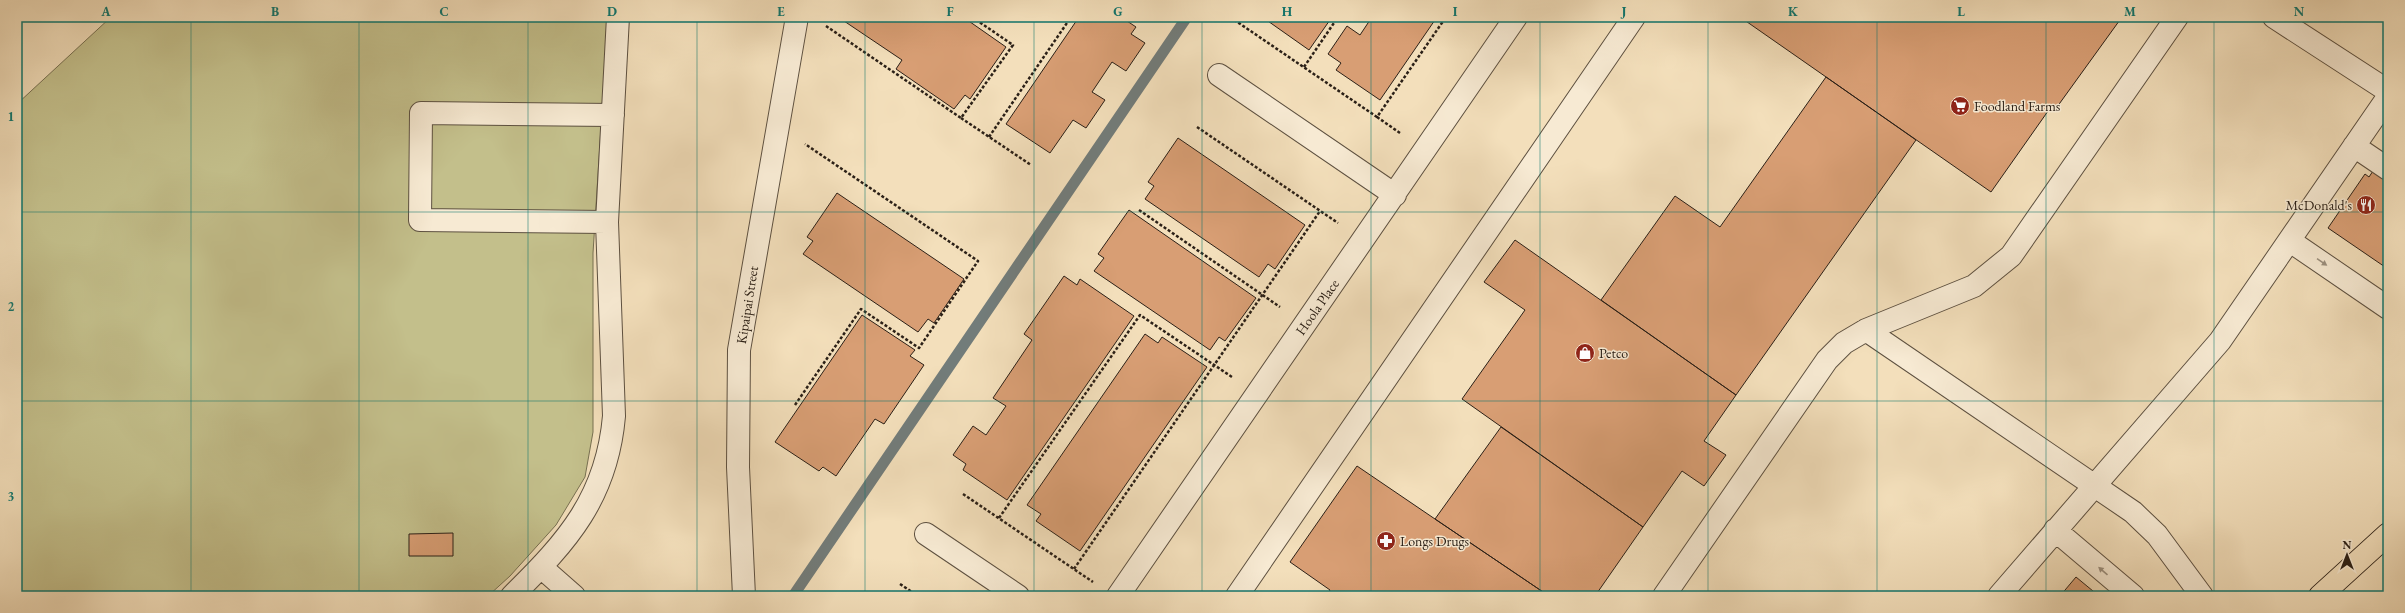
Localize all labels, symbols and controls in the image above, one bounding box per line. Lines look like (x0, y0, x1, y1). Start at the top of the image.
text: A (100, 3, 111, 20)
text: B (271, 3, 279, 20)
text: C (439, 3, 449, 20)
text: D (607, 3, 617, 20)
text: E (777, 3, 785, 20)
text: F (946, 3, 954, 20)
text: G (1113, 3, 1123, 20)
text: H (1282, 3, 1293, 20)
text: I (1453, 3, 1458, 20)
text: J (1620, 3, 1627, 20)
text: K (1788, 3, 1799, 20)
text: L (1957, 3, 1965, 20)
text: M (2124, 3, 2136, 20)
text: N (2294, 3, 2305, 20)
supermarket icon: Foodland Farms (1949, 95, 1971, 117)
place label: Foodland Farms (1974, 97, 2061, 115)
text: 1 (8, 108, 15, 125)
restaurant icon: McDonald's (2355, 194, 2377, 216)
place label: McDonald's (2286, 196, 2352, 214)
one-way arrow (2317, 258, 2327, 266)
street label: Kipaipai Street (732, 264, 762, 345)
street label: Hoola Place (1291, 275, 1343, 338)
text: 2 (8, 298, 15, 315)
shop icon: Petco (1574, 342, 1596, 364)
place label: Petco (1599, 344, 1628, 362)
text: 3 (8, 488, 15, 505)
pharmacy icon: Longs Drugs (1375, 530, 1397, 552)
place label: Longs Drugs (1400, 532, 1470, 550)
north arrow (2327, 535, 2367, 575)
text: N (2343, 538, 2352, 552)
one-way arrow (2098, 566, 2108, 575)

